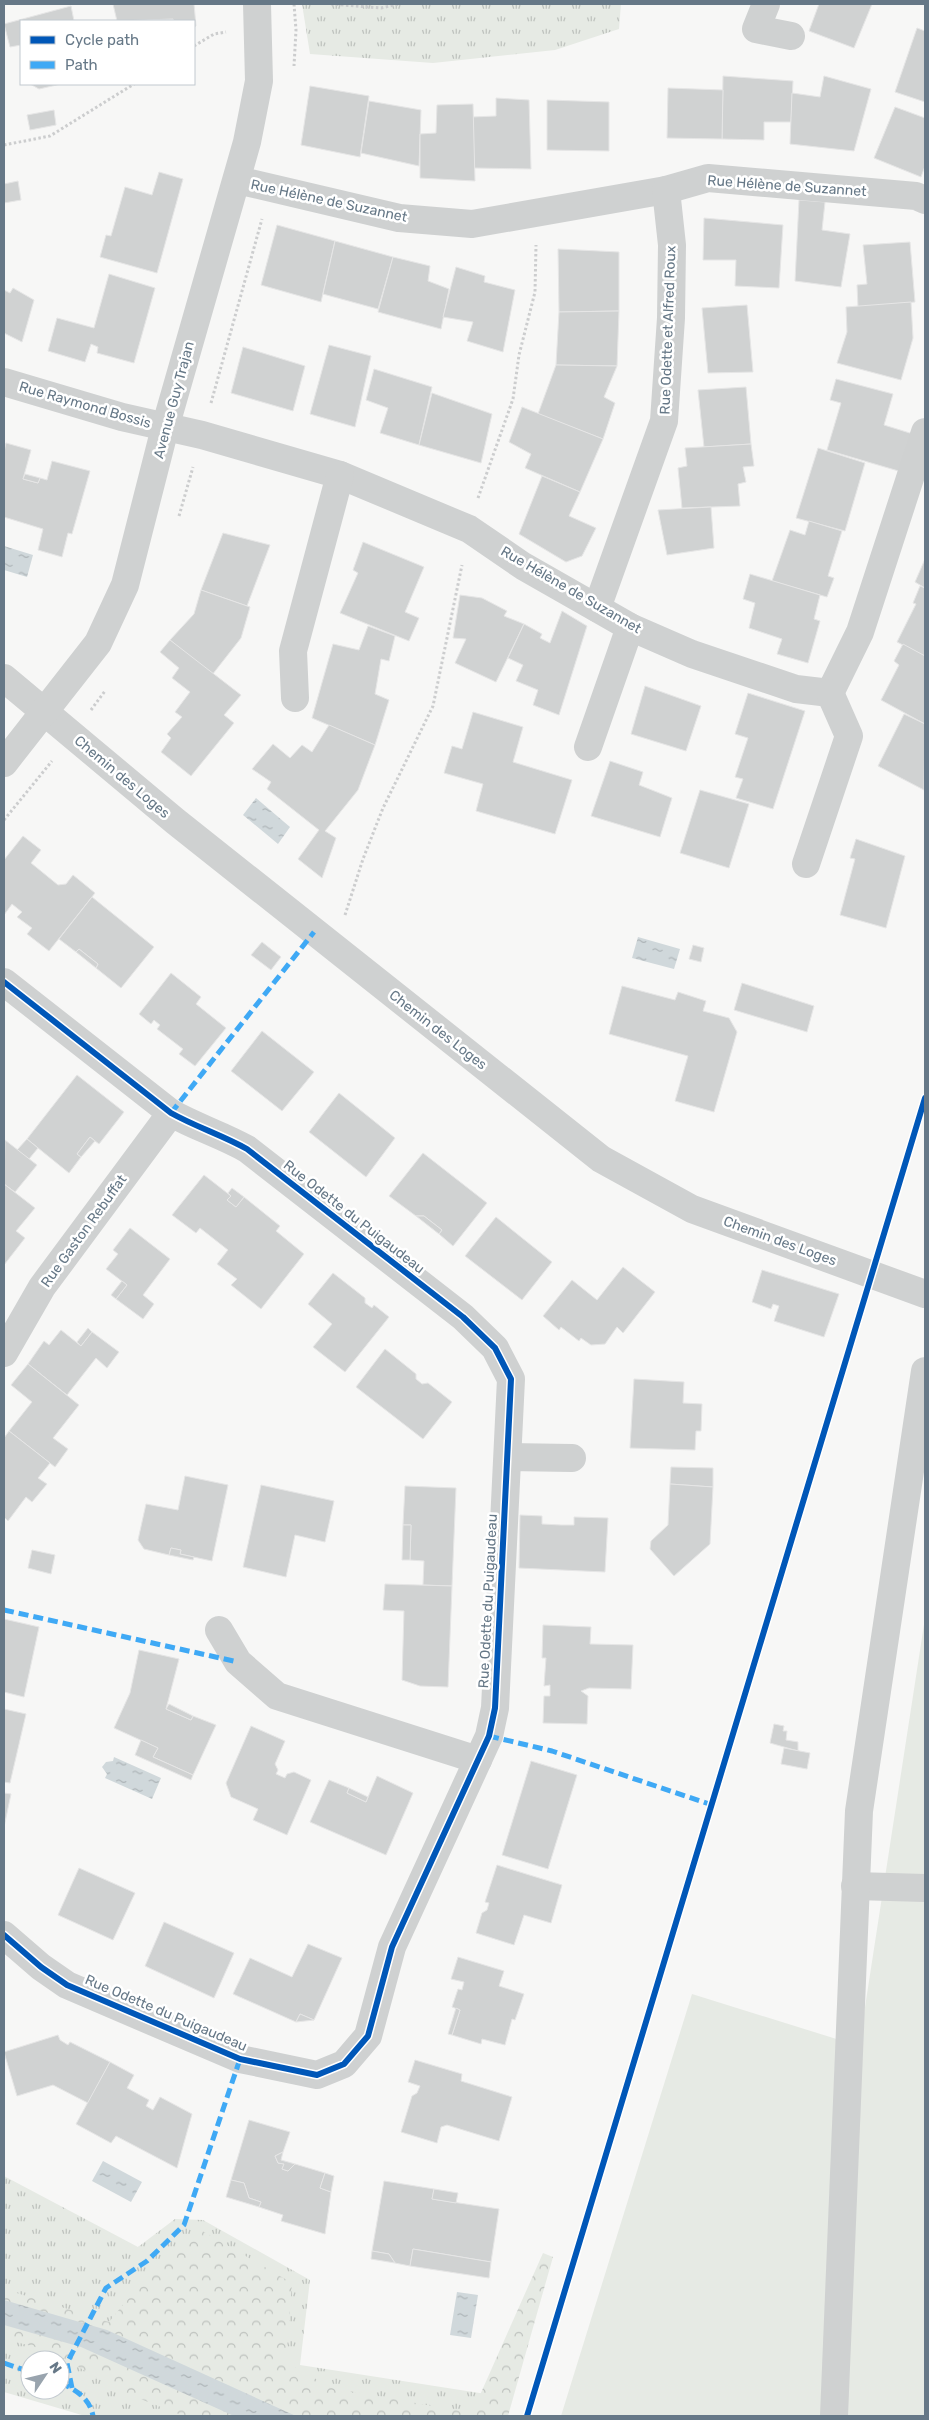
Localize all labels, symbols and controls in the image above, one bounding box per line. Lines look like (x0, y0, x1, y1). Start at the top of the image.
legend (20, 20, 195, 85)
text: Cycle path (65, 31, 139, 49)
text: Path (65, 56, 98, 74)
street label: Rue Hélène de Suzannet (707, 172, 868, 200)
street label: Rue Hélène de Suzannet (249, 176, 409, 226)
street label: Rue Odette et Alfred Roux (657, 245, 679, 415)
street label: Avenue Guy Trajan (150, 340, 198, 460)
street label: Rue Raymond Bossis (17, 378, 153, 432)
street label: Rue Hélène de Suzannet (498, 543, 645, 638)
street label: Chemin des Loges (71, 732, 173, 822)
street label: Chemin des Loges (386, 987, 490, 1073)
street label: Rue Odette du Puigaudeau (280, 1157, 428, 1277)
street label: Rue Gaston Rebuffat (37, 1171, 131, 1291)
street label: Chemin des Loges (721, 1213, 839, 1269)
street label: Rue Odette du Puigaudeau (475, 1513, 501, 1689)
street label: Rue Odette du Puigaudeau (82, 1971, 250, 2055)
north arrow (20, 2350, 70, 2400)
text: N (45, 2359, 65, 2377)

